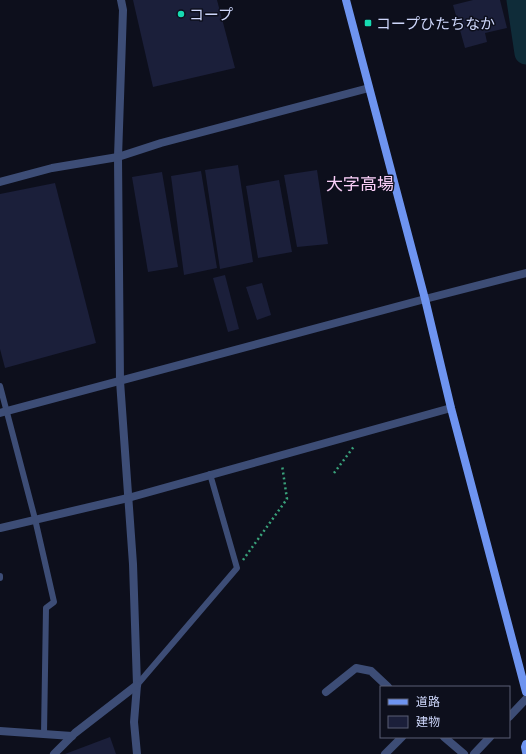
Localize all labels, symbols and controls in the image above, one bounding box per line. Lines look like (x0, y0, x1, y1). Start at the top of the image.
place label: コープ (189, 5, 233, 24)
marker: コープ (176, 9, 186, 19)
place label: コープひたちなか (376, 14, 495, 33)
marker: コープひたちなか (363, 18, 373, 28)
district label: 大字高場 (326, 173, 394, 194)
legend (380, 686, 510, 738)
text: 道路 (416, 694, 440, 709)
text: 建物 (416, 714, 440, 729)

